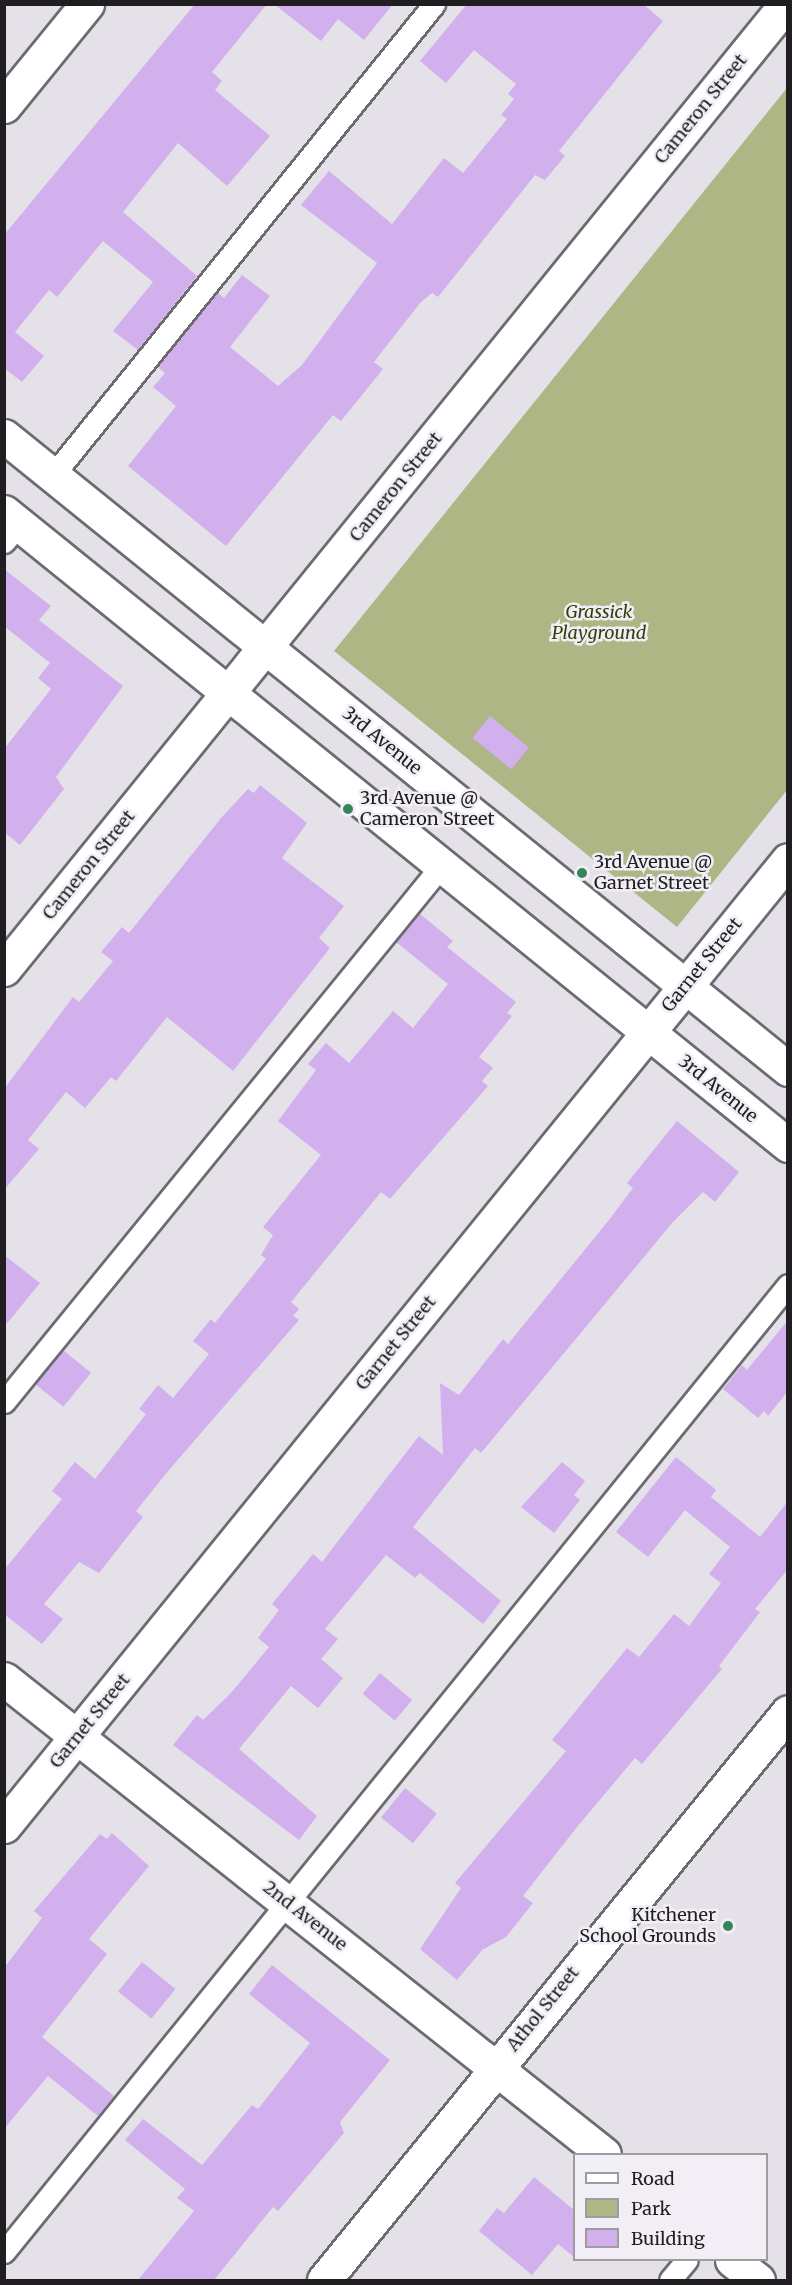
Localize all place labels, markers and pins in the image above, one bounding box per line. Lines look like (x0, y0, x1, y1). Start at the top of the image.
place label: 3rd Avenue @ Cameron Street (360, 788, 495, 830)
marker: 3rd Avenue @ Cameron Street (341, 802, 355, 816)
place label: 3rd Avenue @ Garnet Street (594, 852, 712, 894)
marker: 3rd Avenue @ Garnet Street (575, 866, 589, 880)
place label: Kitchener School Grounds (579, 1905, 716, 1948)
marker: Kitchener School Grounds (721, 1919, 735, 1933)

